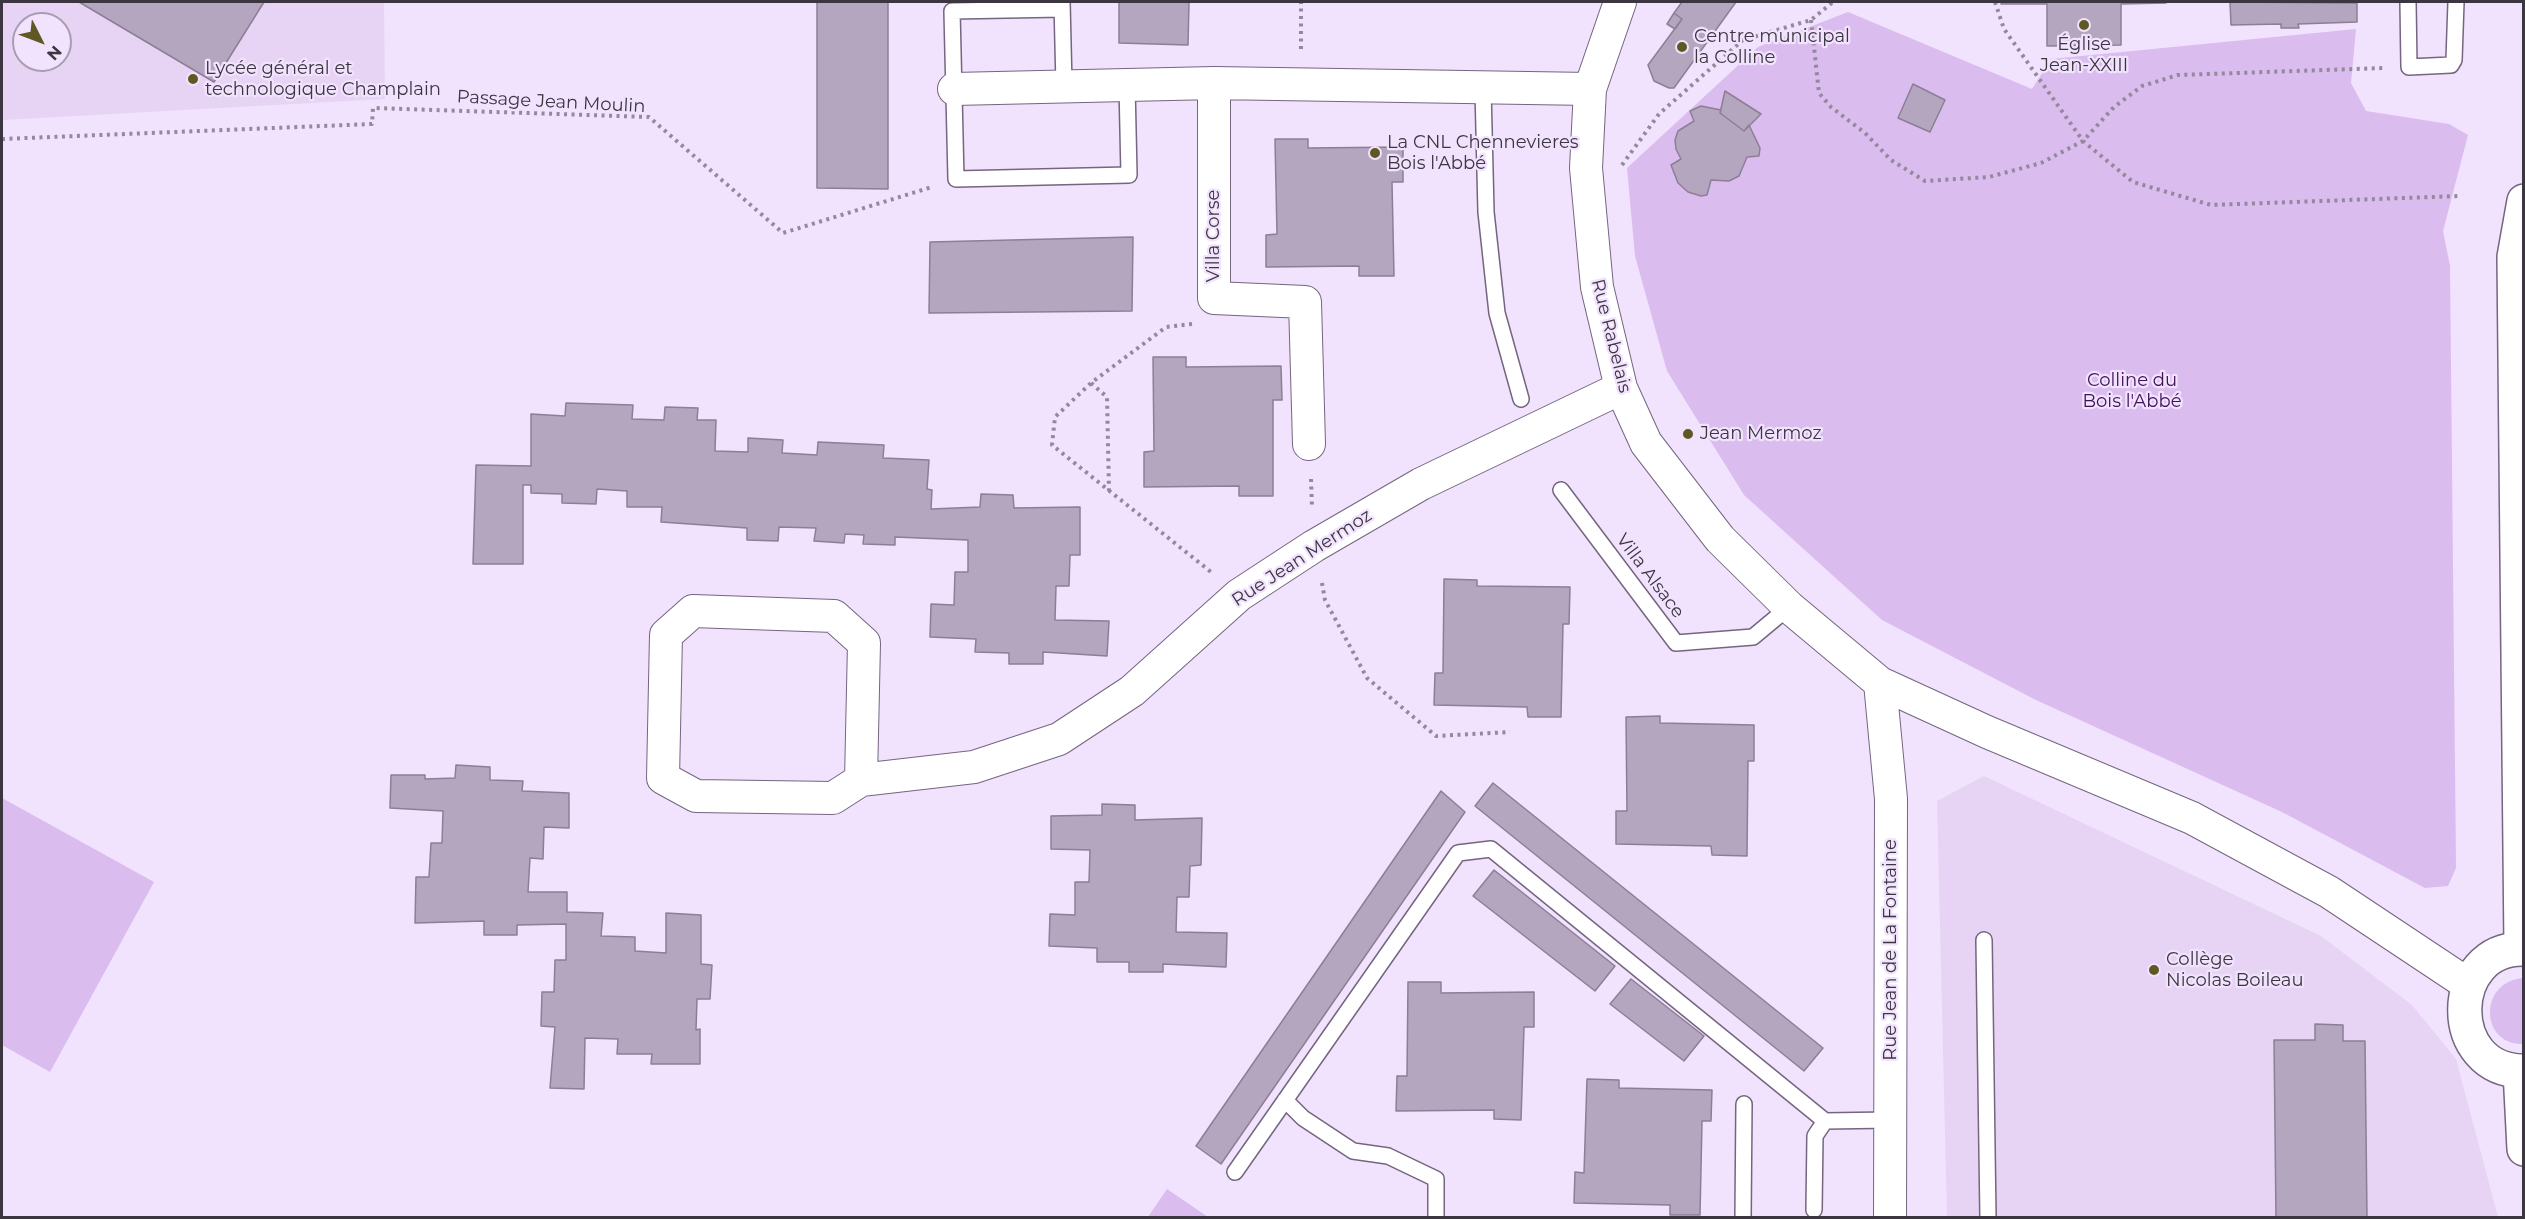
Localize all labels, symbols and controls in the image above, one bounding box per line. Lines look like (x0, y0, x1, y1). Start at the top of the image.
north arrow (12, 12, 72, 72)
marker: Église Jean-XXIII (2077, 18, 2091, 32)
place label: Centre municipal la Colline (1694, 26, 1850, 68)
place label: Église Jean-XXIII (2040, 34, 2128, 76)
marker: Centre municipal la Colline (1675, 40, 1689, 54)
text: N (43, 42, 66, 64)
place label: Lycée général et technologique Champlain (205, 58, 441, 100)
marker: Lycée général et technologique Champlain (186, 72, 200, 86)
street label: Passage Jean Moulin (456, 86, 646, 118)
place label: La CNL Chennevieres Bois l'Abbé (1387, 132, 1579, 174)
marker: La CNL Chennevieres Bois l'Abbé (1368, 146, 1382, 160)
street label: Villa Corse (1203, 190, 1225, 282)
street label: Rue Rabelais (1586, 277, 1636, 395)
park label: Colline du Bois l'Abbé (2082, 370, 2182, 412)
place label: Jean Mermoz (1700, 423, 1822, 445)
marker: Jean Mermoz (1681, 427, 1695, 441)
street label: Rue Jean Mermoz (1228, 505, 1376, 611)
street label: Villa Alsace (1611, 530, 1689, 622)
street label: Rue Jean de La Fontaine (1880, 839, 1902, 1061)
place label: Collège Nicolas Boileau (2166, 949, 2304, 992)
marker: Collège Nicolas Boileau (2147, 963, 2161, 977)

